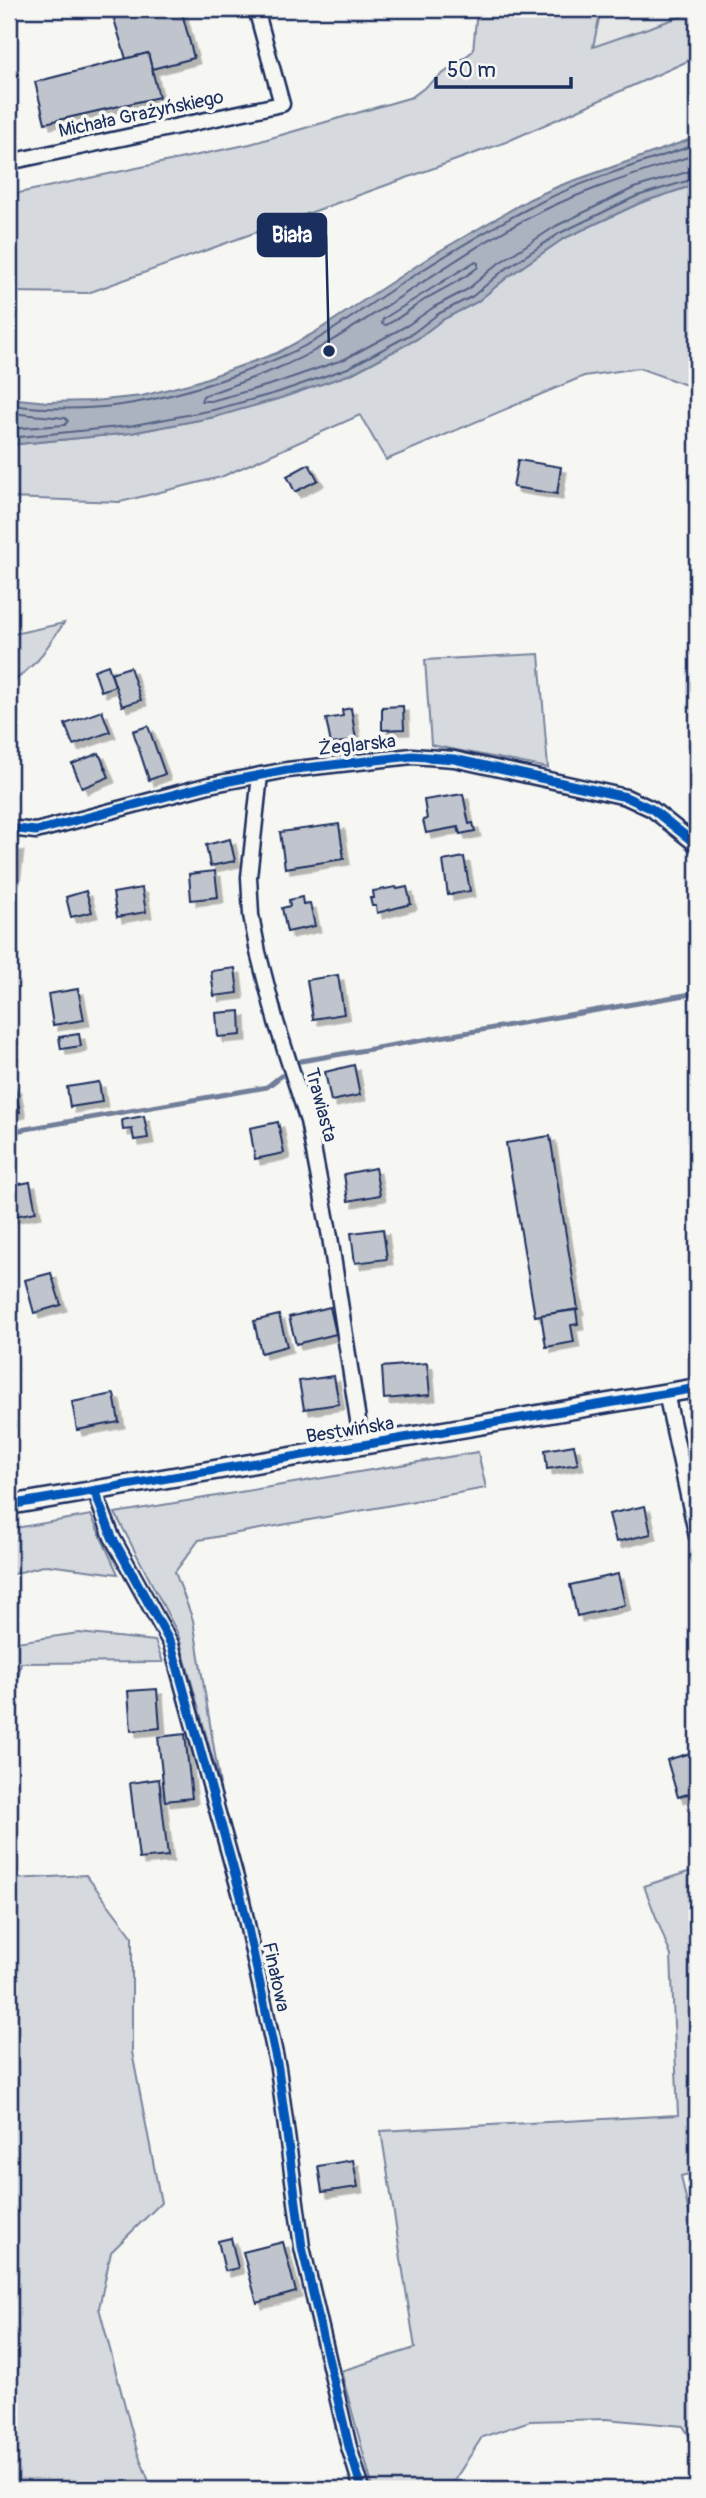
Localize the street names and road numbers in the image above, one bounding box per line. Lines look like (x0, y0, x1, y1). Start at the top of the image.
street label: Michała Grażyńskiego (56, 85, 226, 143)
street label: Żeglarska (317, 729, 397, 761)
street label: Trawiasta (300, 1065, 342, 1145)
street label: Bestwińska (304, 1411, 396, 1449)
street label: Finałowa (257, 1940, 295, 2014)

